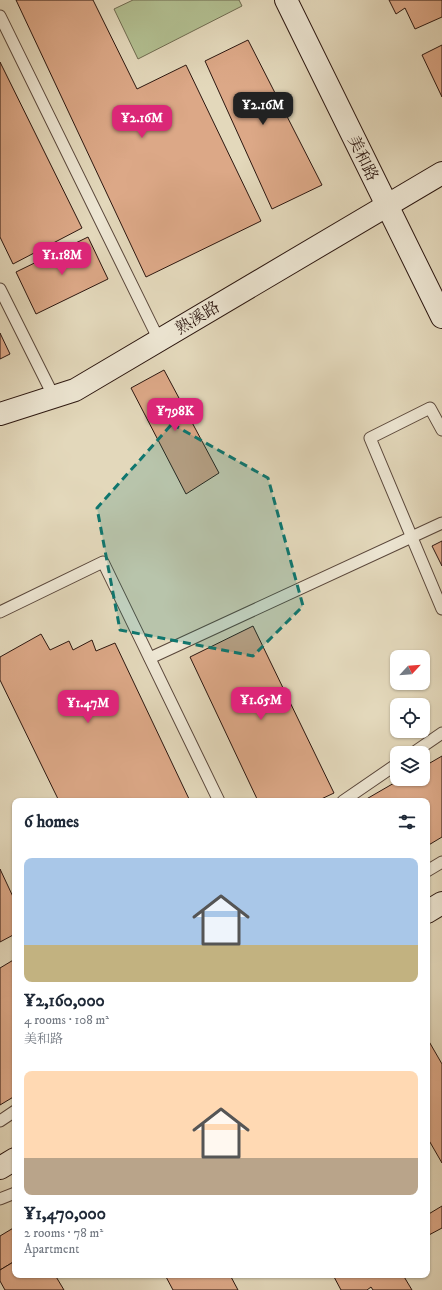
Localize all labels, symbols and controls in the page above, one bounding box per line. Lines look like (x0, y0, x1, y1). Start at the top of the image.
pin: ¥2.16M (230, 92, 296, 126)
text: ¥2.16M (242, 97, 284, 113)
pin: ¥2.16M (109, 105, 175, 139)
text: ¥2.16M (121, 110, 163, 126)
street label: 美和路 (344, 132, 383, 184)
pin: ¥1.18M (29, 242, 95, 276)
text: ¥1.18M (42, 247, 82, 263)
street label: 熟溪路 (172, 297, 223, 339)
pin: ¥798K (147, 398, 203, 432)
text: ¥798K (156, 403, 194, 419)
north arrow (390, 650, 430, 690)
map controls (390, 650, 430, 786)
pin: ¥1.65M (228, 687, 294, 721)
pin: ¥1.47M (55, 690, 121, 724)
text: ¥1.65M (240, 692, 282, 708)
text: ¥1.47M (67, 695, 109, 711)
button: locate (390, 698, 430, 738)
button: layers (390, 746, 430, 786)
text: 6 homes (24, 811, 79, 833)
icon: filters (396, 811, 418, 833)
icon: home (185, 884, 257, 956)
text: ¥2,160,000 (24, 990, 105, 1012)
text: 4 rooms · 108 m² (24, 1012, 109, 1028)
text: 美和路 (24, 1031, 63, 1047)
icon: home (185, 1097, 257, 1169)
text: ¥1,470,000 (24, 1203, 106, 1225)
text: 2 rooms · 78 m² (24, 1225, 103, 1241)
text: Apartment (24, 1241, 79, 1257)

